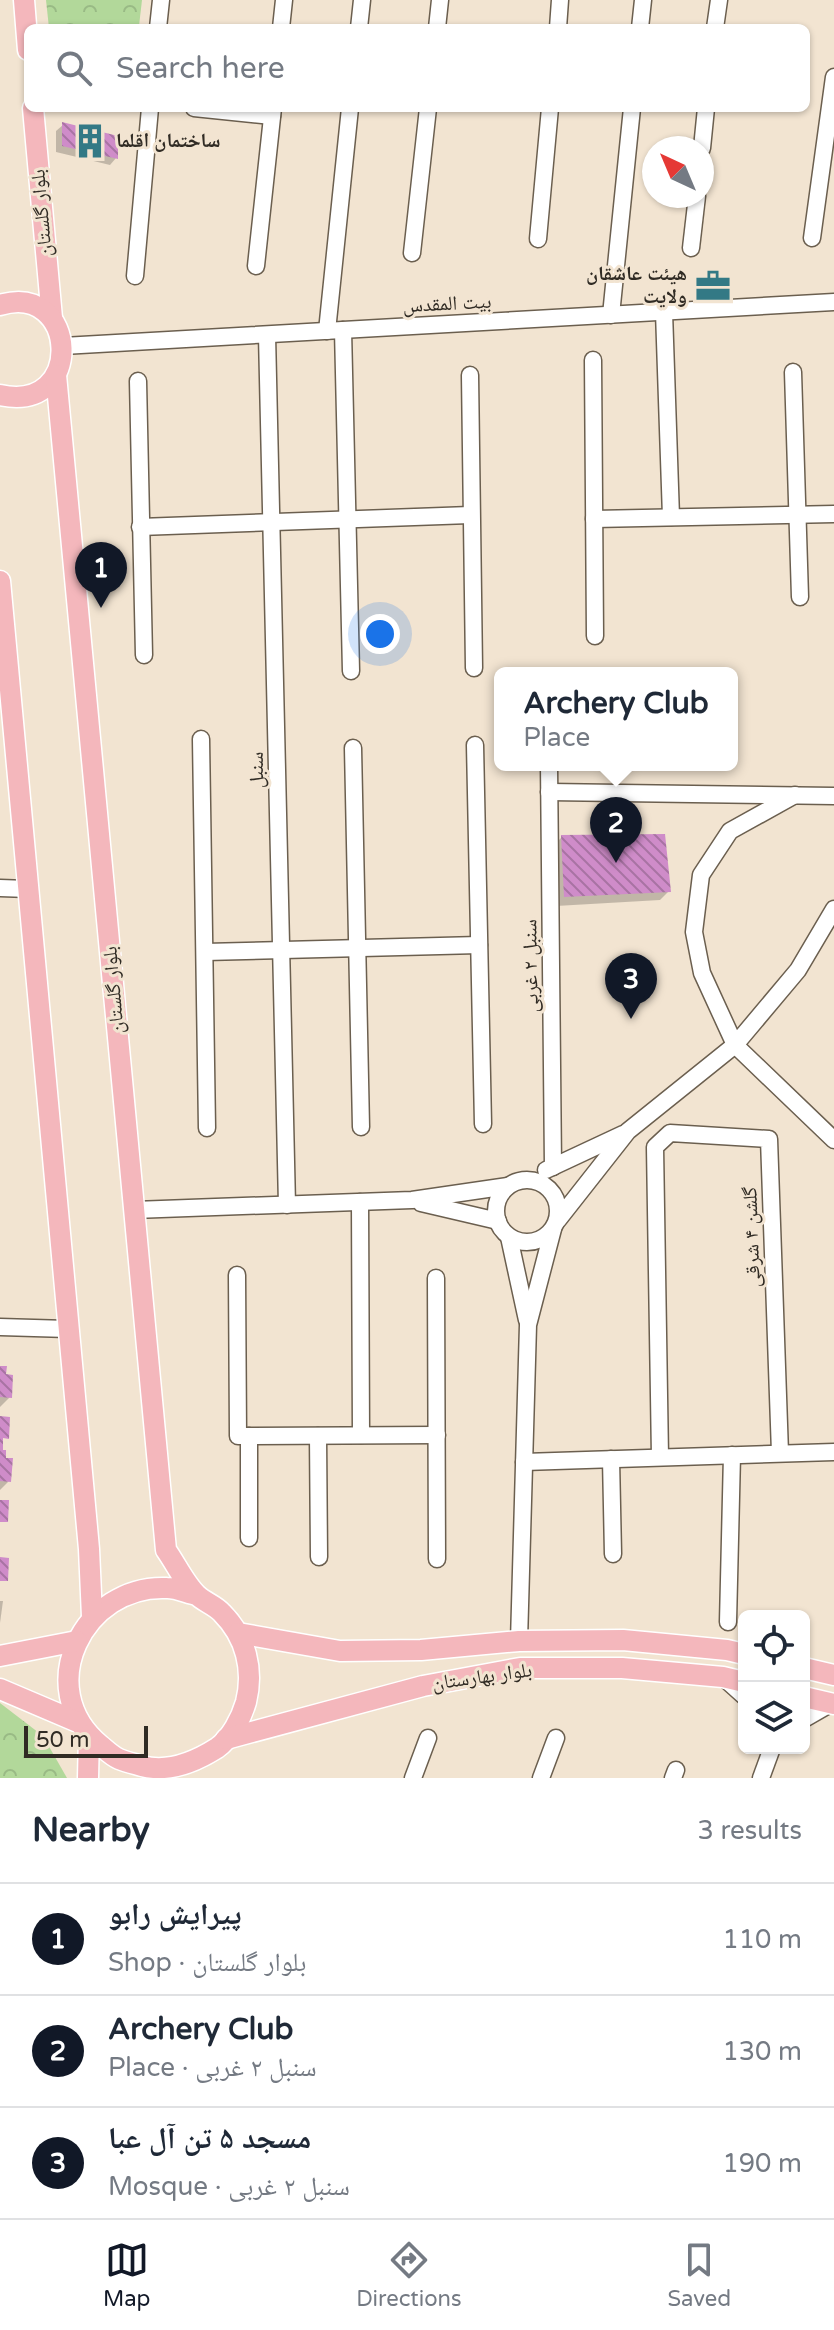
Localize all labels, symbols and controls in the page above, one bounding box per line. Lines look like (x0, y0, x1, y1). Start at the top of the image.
search box (24, 24, 810, 112)
icon: search (52, 46, 96, 90)
text: Search here (116, 50, 285, 87)
building icon: ساختمان اقلما (71, 122, 109, 160)
place label: ساختمان اقلما (116, 129, 220, 153)
north arrow (642, 136, 714, 208)
street label: بلوار گلستان (26, 168, 58, 258)
place label: هیئت عاشقان ولایت (586, 262, 687, 309)
office icon: هیئت عاشقان ولایت (694, 267, 732, 305)
street label: بیت المقدس (402, 290, 492, 318)
pin: 1 (75, 542, 127, 608)
your location (360, 614, 400, 654)
popup (494, 667, 738, 771)
text: Archery Club (523, 685, 709, 722)
text: Place (523, 722, 590, 753)
street label: سنبل (245, 751, 269, 789)
pin: 2 (590, 797, 642, 863)
street label: سنبل ۲ غربی (518, 919, 544, 1013)
street label: بلوار گلستان (98, 945, 130, 1035)
pin: 3 (605, 953, 657, 1019)
street label: گلشن ۴ شرقی (738, 1186, 766, 1288)
map controls (738, 1610, 810, 1754)
button: locate (738, 1610, 810, 1682)
street label: بلوار بهارستان (431, 1658, 533, 1696)
button: layers (738, 1682, 810, 1754)
scale bar (24, 1722, 148, 1758)
text: 50 m (36, 1727, 90, 1753)
text: Nearby (32, 1810, 150, 1851)
text: 3 results (697, 1815, 802, 1846)
text: پیرایش رابو (108, 1896, 241, 1933)
text: 1 (50, 1924, 66, 1955)
text: 110 m (722, 1924, 802, 1955)
text: Shop · بلوار گلستان (108, 1947, 306, 1978)
text: Archery Club (108, 2011, 293, 2048)
text: 2 (50, 2036, 66, 2067)
text: 130 m (722, 2036, 802, 2067)
text: Place · سنبل ۲ غربی (108, 2052, 317, 2083)
text: مسجد ۵ تن آل عبا (108, 2120, 311, 2157)
text: 3 (50, 2148, 66, 2179)
text: 190 m (722, 2148, 802, 2179)
text: Mosque · سنبل ۲ غربی (108, 2171, 350, 2202)
tab: Map (103, 2238, 150, 2312)
tab: Directions (356, 2238, 462, 2312)
tab: Saved (667, 2238, 731, 2312)

